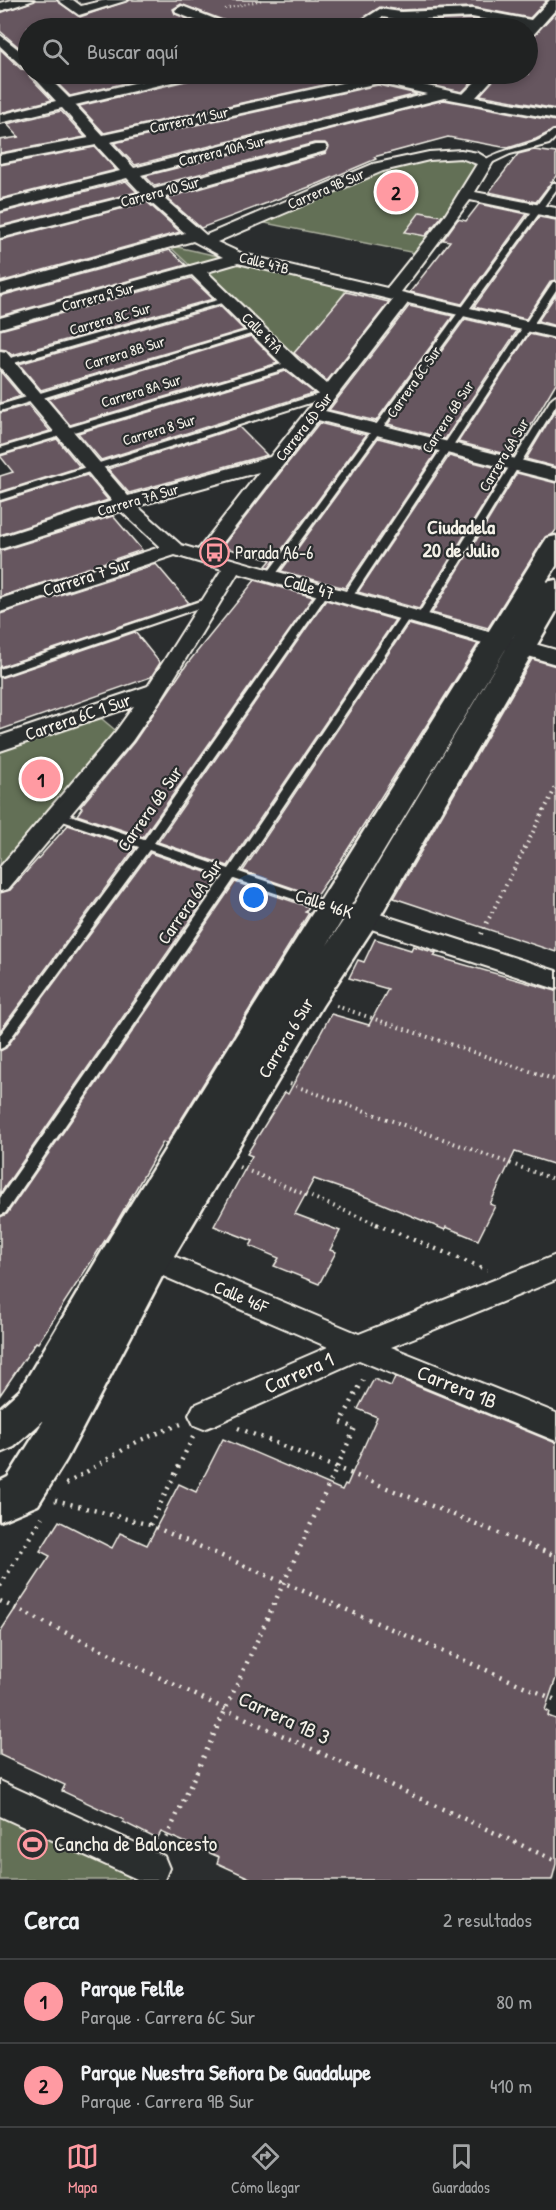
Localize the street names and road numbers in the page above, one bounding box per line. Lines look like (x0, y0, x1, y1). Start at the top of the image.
street label: Carrera 11 Sur (148, 101, 230, 138)
street label: Carrera 10A Sur (176, 130, 267, 171)
street label: Carrera 9B Sur (284, 163, 368, 214)
street label: Carrera 10 Sur (118, 171, 202, 212)
street label: Calle 47B (237, 246, 291, 279)
street label: Carrera 9 Sur (59, 277, 137, 316)
street label: Carrera 8C Sur (67, 297, 153, 340)
street label: Calle 47A (237, 307, 288, 358)
street label: Carrera 8B Sur (82, 330, 168, 375)
street label: Carrera 6C Sur (381, 341, 446, 422)
street label: Carrera 8A Sur (98, 368, 184, 413)
street label: Carrera 6B Sur (416, 376, 479, 457)
street label: Carrera 6D Sur (270, 388, 337, 465)
street label: Carrera 8 Sur (120, 408, 198, 451)
street label: Carrera 6A Sur (473, 414, 534, 495)
street label: Carrera 7A Sur (95, 478, 181, 521)
street label: Carrera 7 Sur (39, 550, 134, 603)
street label: Calle 47 (281, 567, 337, 606)
street label: Carrera 6C 1 Sur (22, 687, 134, 746)
street label: Carrera 6B Sur (111, 761, 188, 856)
street label: Carrera 6A Sur (151, 854, 228, 949)
street label: Calle 46K (292, 882, 357, 925)
street label: Carrera 6 Sur (252, 993, 319, 1083)
street label: Calle 46F (210, 1274, 273, 1320)
street label: Carrera 1 (260, 1344, 338, 1401)
street label: Carrera 1B (413, 1357, 501, 1416)
street label: Carrera 1B 3 (234, 1684, 335, 1751)

